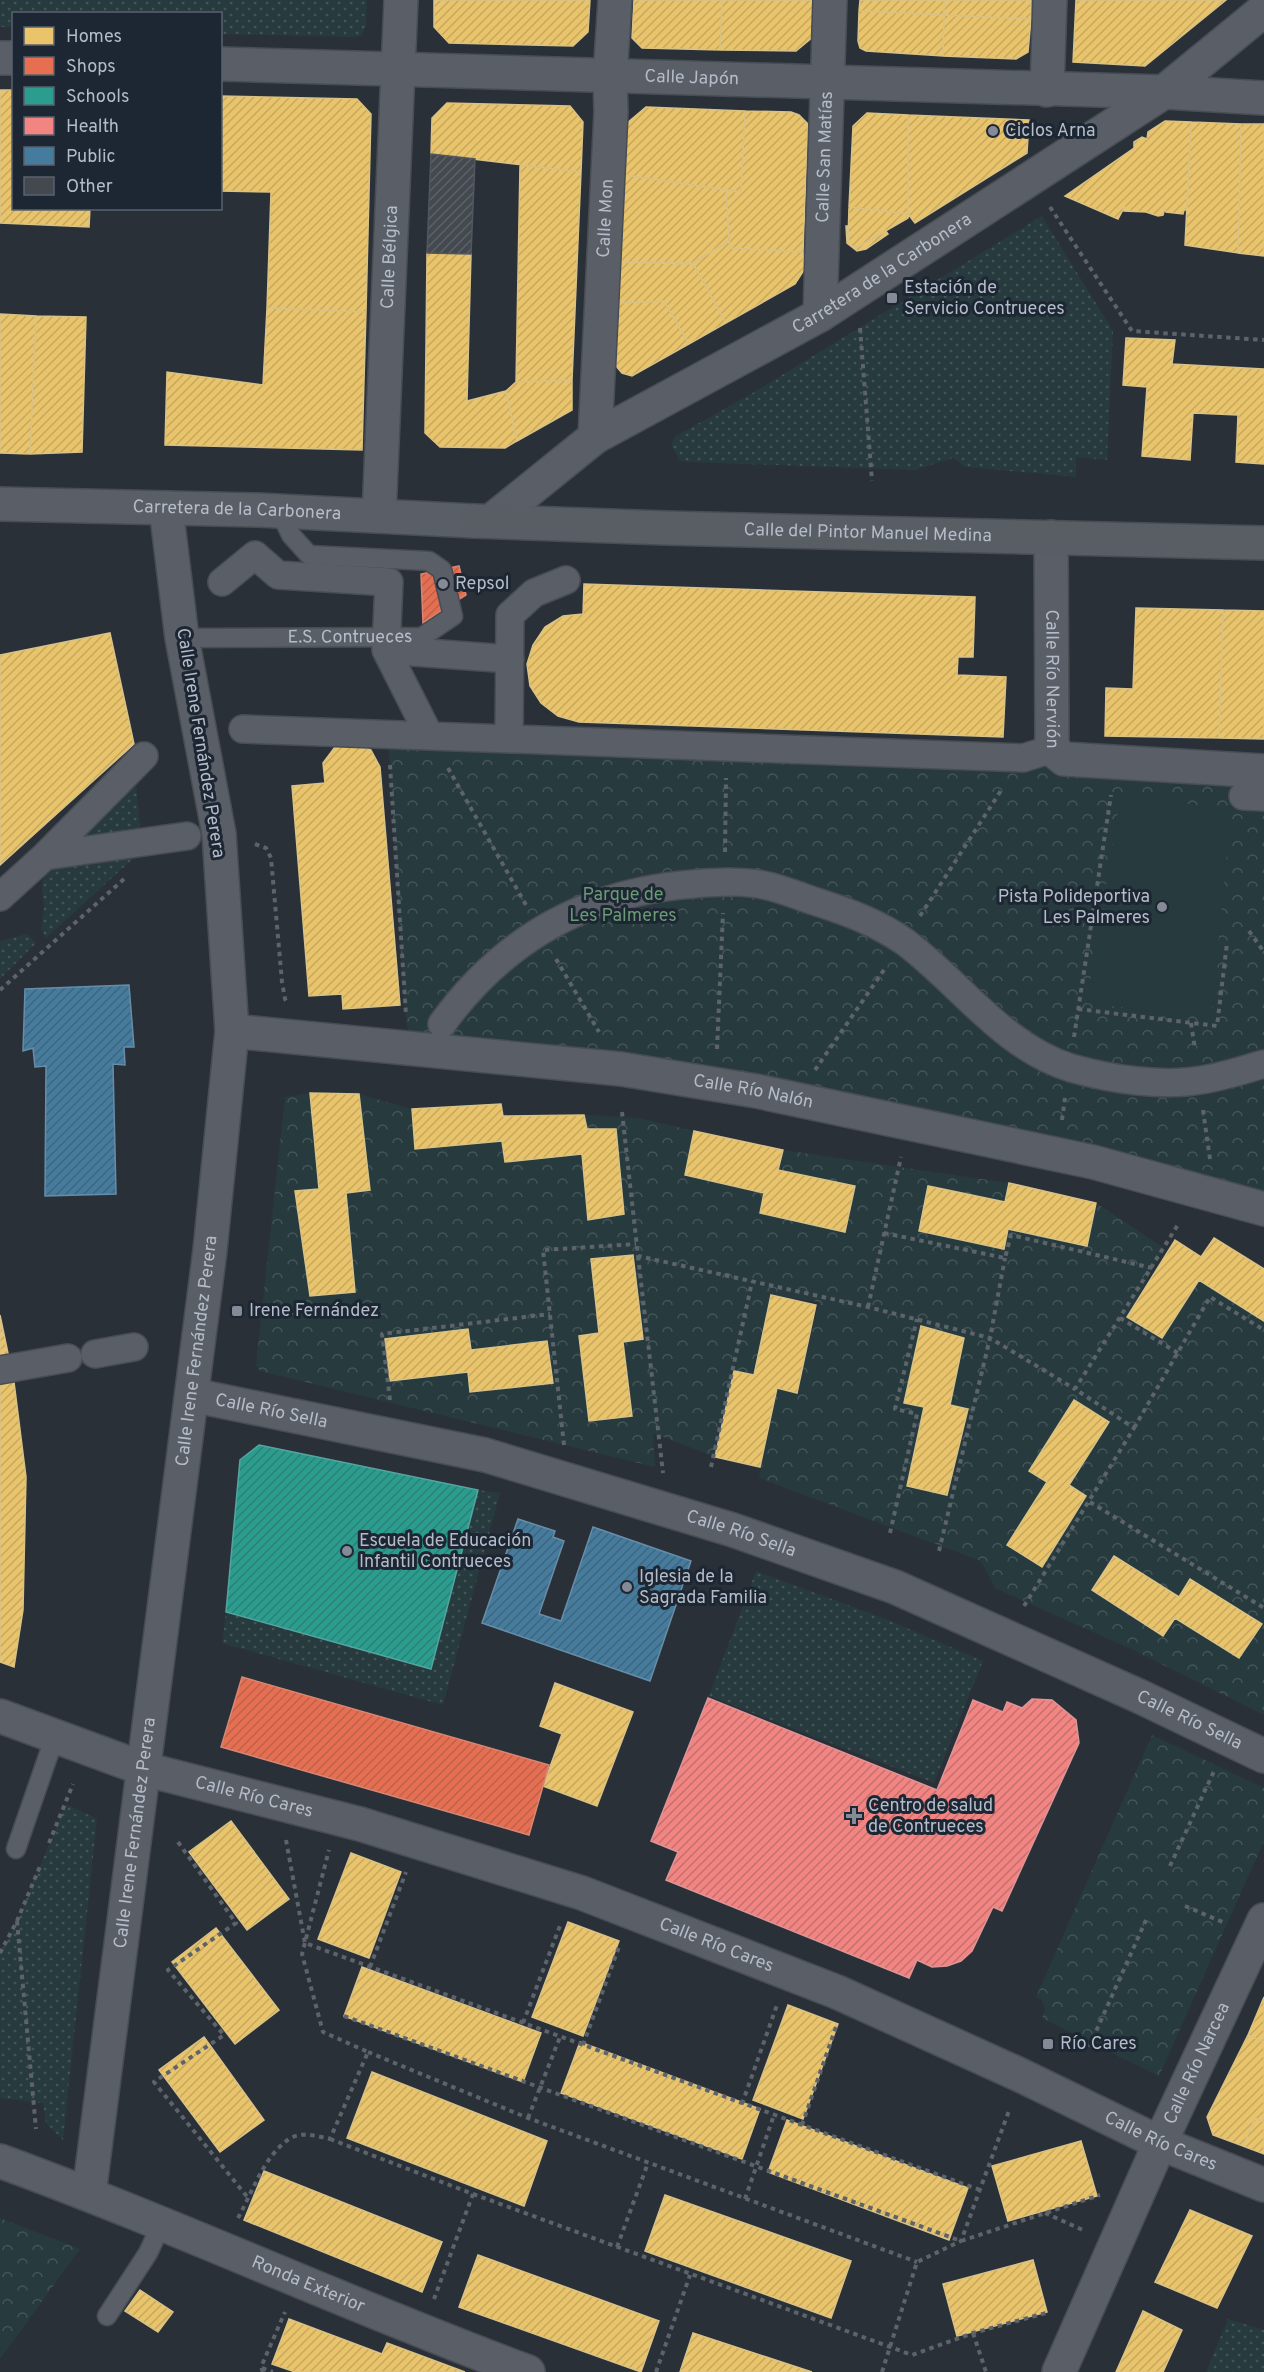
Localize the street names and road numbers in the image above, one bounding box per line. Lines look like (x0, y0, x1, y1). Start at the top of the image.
street label: Calle Japón (644, 65, 739, 91)
street label: Calle San Matías (811, 91, 839, 223)
street label: Calle Mon (592, 178, 619, 258)
street label: Calle Bélgica (376, 205, 404, 310)
street label: Carretera de la Carbonera (788, 208, 976, 339)
street label: Carretera de la Carbonera (132, 496, 342, 526)
street label: Calle del Pintor Manuel Medina (743, 518, 992, 548)
street label: Calle Río Nervión (1040, 609, 1063, 749)
street label: Calle Irene Fernández Perera (170, 626, 230, 860)
street label: E.S. Contrueces (287, 626, 413, 649)
street label: Calle Río Nalón (691, 1069, 815, 1114)
street label: Calle Irene Fernández Perera (171, 1234, 223, 1468)
street label: Calle Río Sella (213, 1389, 330, 1434)
street label: Calle Río Sella (683, 1505, 799, 1563)
street label: Calle Río Sella (1133, 1685, 1246, 1755)
street label: Calle Irene Fernández Perera (109, 1716, 161, 1950)
street label: Calle Río Cares (192, 1771, 316, 1823)
street label: Calle Río Cares (656, 1913, 777, 1978)
street label: Calle Río Narcea (1159, 1999, 1235, 2128)
street label: Calle Río Cares (1101, 2106, 1221, 2176)
street label: Ronda Exterior (248, 2251, 368, 2318)

